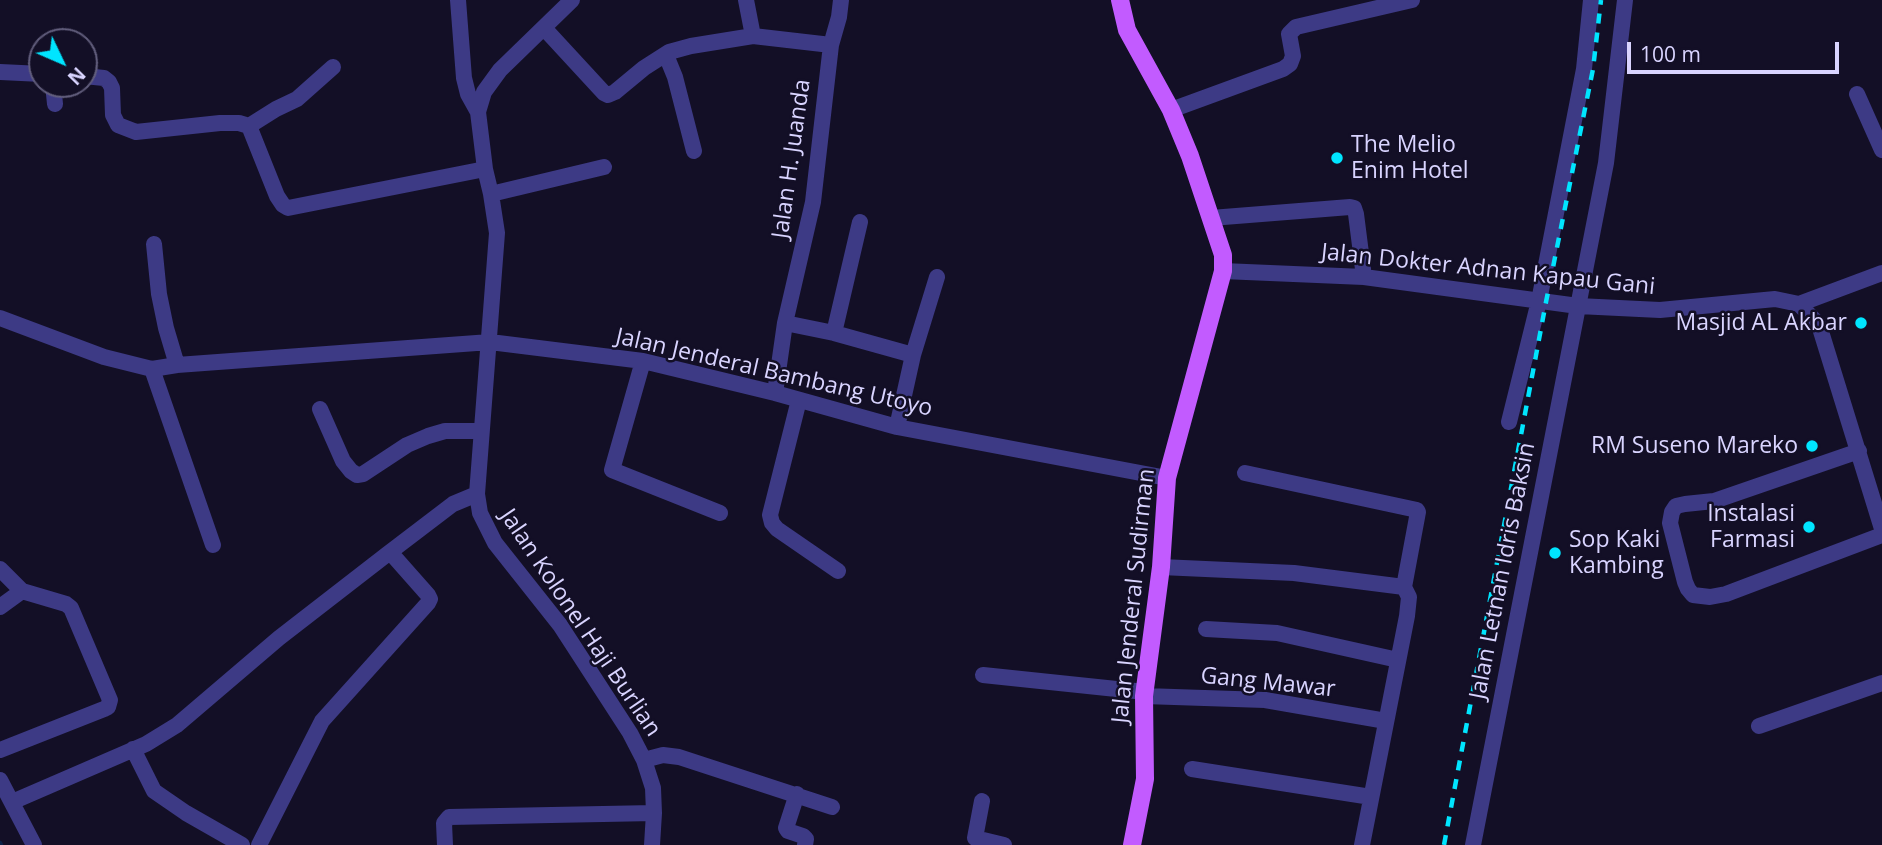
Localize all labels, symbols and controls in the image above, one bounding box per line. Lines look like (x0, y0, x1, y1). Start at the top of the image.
north arrow (28, 28, 98, 98)
scale bar (1630, 28, 1842, 72)
text: 100 m (1640, 40, 1701, 68)
text: N (62, 62, 91, 91)
street label: Jalan H. Juanda (767, 78, 817, 240)
place label: The Melio Enim Hotel (1351, 131, 1469, 185)
marker: The Melio Enim Hotel (1329, 150, 1345, 166)
street label: Jalan Dokter Adnan Kapau Gani (1320, 239, 1656, 301)
place label: Masjid AL Akbar (1676, 309, 1847, 337)
marker: Masjid AL Akbar (1853, 315, 1869, 331)
street label: Jalan Jenderal Bambang Utoyo (613, 323, 935, 423)
place label: RM Suseno Mareko (1591, 432, 1798, 460)
marker: RM Suseno Mareko (1804, 438, 1820, 454)
street label: Jalan Letnan Idris Baksin (1465, 440, 1541, 702)
street label: Jalan Jenderal Sudirman (1107, 467, 1161, 725)
place label: Instalasi Farmasi (1707, 500, 1795, 554)
street label: Jalan Kolonel Haji Burlian (494, 504, 666, 742)
marker: Instalasi Farmasi (1801, 519, 1817, 535)
place label: Sop Kaki Kambing (1569, 526, 1664, 580)
marker: Sop Kaki Kambing (1547, 545, 1563, 561)
street label: Gang Mawar (1199, 662, 1337, 704)

